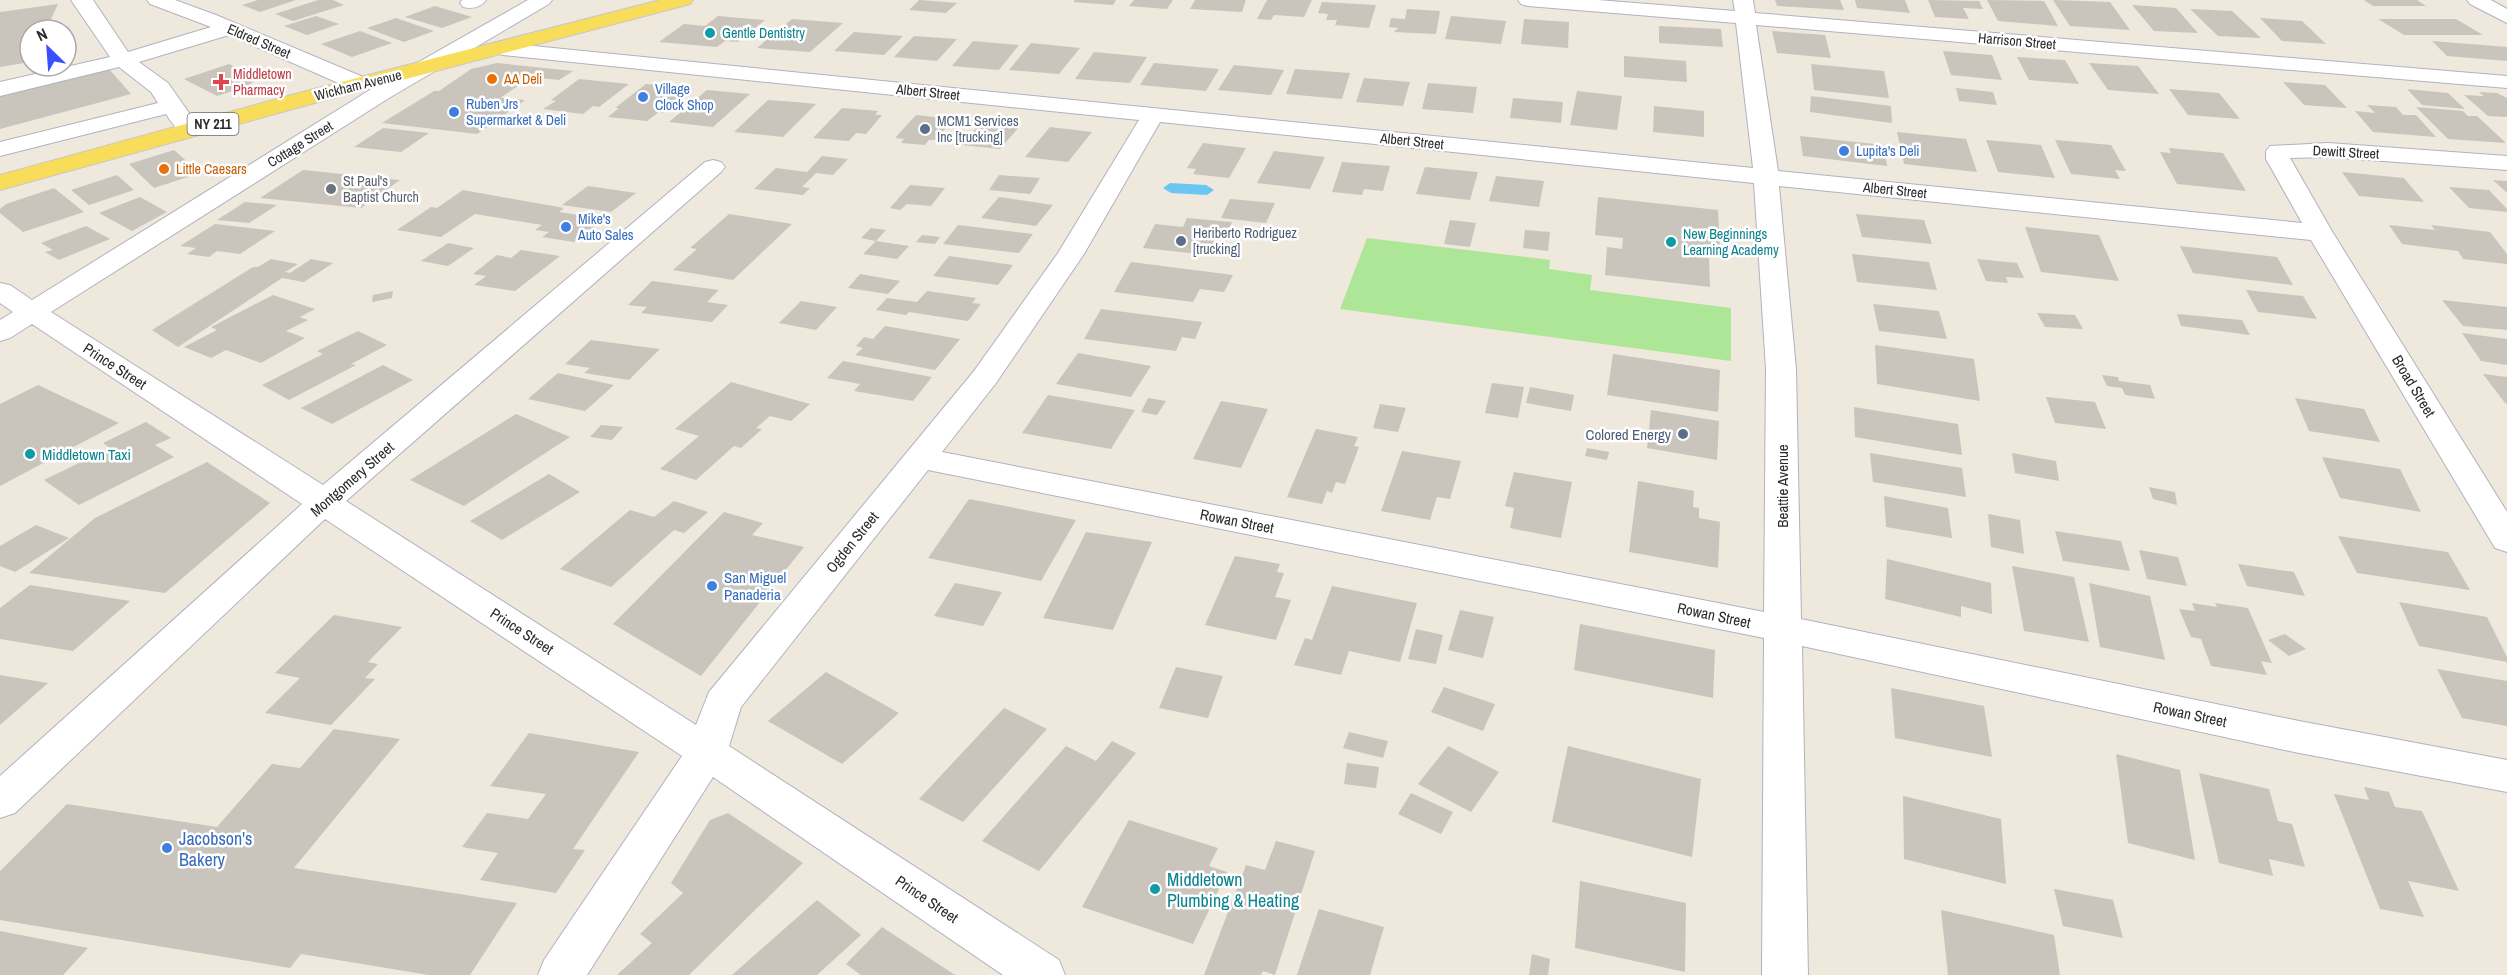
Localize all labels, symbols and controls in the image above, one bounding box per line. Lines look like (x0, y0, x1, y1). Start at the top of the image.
north arrow (18, 18, 78, 78)
street label: Eldred Street (225, 20, 293, 62)
text: N (33, 22, 51, 46)
place label: Gentle Dentistry (722, 24, 805, 42)
marker: Gentle Dentistry (703, 26, 717, 40)
street label: Harrison Street (1977, 29, 2057, 53)
place label: Middletown Pharmacy (233, 65, 292, 99)
street label: Wickham Avenue (313, 65, 403, 105)
place label: AA Deli (503, 70, 542, 88)
marker: AA Deli (485, 72, 499, 86)
marker: Middletown Pharmacy (214, 75, 228, 89)
place label: Village Clock Shop (655, 80, 714, 114)
street label: Albert Street (894, 80, 961, 104)
marker: Village Clock Shop (636, 90, 650, 104)
place label: Ruben Jrs Supermarket & Deli (466, 95, 566, 129)
marker: Ruben Jrs Supermarket & Deli (447, 105, 461, 119)
place label: MCM1 Services Inc [trucking] (937, 112, 1019, 146)
road number: NY 211 (188, 113, 238, 135)
street label: Cottage Street (264, 117, 336, 171)
marker: MCM1 Services Inc [trucking] (918, 122, 932, 136)
street label: Albert Street (1378, 129, 1445, 153)
street label: Dewitt Street (2312, 141, 2380, 163)
place label: Lupita's Deli (1856, 142, 1919, 160)
marker: Lupita's Deli (1837, 144, 1851, 158)
place label: Little Caesars (176, 160, 247, 178)
marker: Little Caesars (157, 162, 171, 176)
place label: St Paul's Baptist Church (343, 172, 419, 206)
street label: Albert Street (1861, 178, 1928, 202)
marker: St Paul's Baptist Church (324, 182, 338, 196)
place label: Mike's Auto Sales (577, 210, 634, 244)
marker: Mike's Auto Sales (559, 220, 573, 234)
place label: Heriberto Rodriguez [trucking] (1193, 224, 1297, 258)
place label: New Beginnings Learning Academy (1683, 225, 1779, 259)
marker: Heriberto Rodriguez [trucking] (1174, 234, 1188, 248)
marker: New Beginnings Learning Academy (1664, 235, 1678, 249)
street label: Prince Street (79, 338, 151, 395)
street label: Broad Street (2387, 351, 2441, 422)
place label: Colored Energy (1586, 424, 1672, 445)
marker: Colored Energy (1676, 427, 1690, 441)
street label: Montgomery Street (306, 436, 399, 521)
place label: Middletown Taxi (42, 444, 131, 465)
street label: Beattie Avenue (1772, 444, 1793, 528)
marker: Middletown Taxi (23, 447, 37, 461)
street label: Rowan Street (1198, 504, 1276, 539)
street label: Ogden Street (821, 507, 884, 577)
place label: San Miguel Panaderia (724, 567, 786, 605)
marker: San Miguel Panaderia (705, 579, 719, 593)
street label: Rowan Street (1675, 597, 1753, 633)
street label: Prince Street (486, 603, 558, 660)
street label: Rowan Street (2151, 696, 2229, 732)
place label: Jacobson's Bakery (179, 826, 252, 872)
marker: Jacobson's Bakery (160, 841, 174, 855)
place label: Middletown Plumbing & Heating (1167, 867, 1300, 913)
street label: Prince Street (891, 870, 963, 928)
marker: Middletown Plumbing & Heating (1148, 882, 1162, 896)

